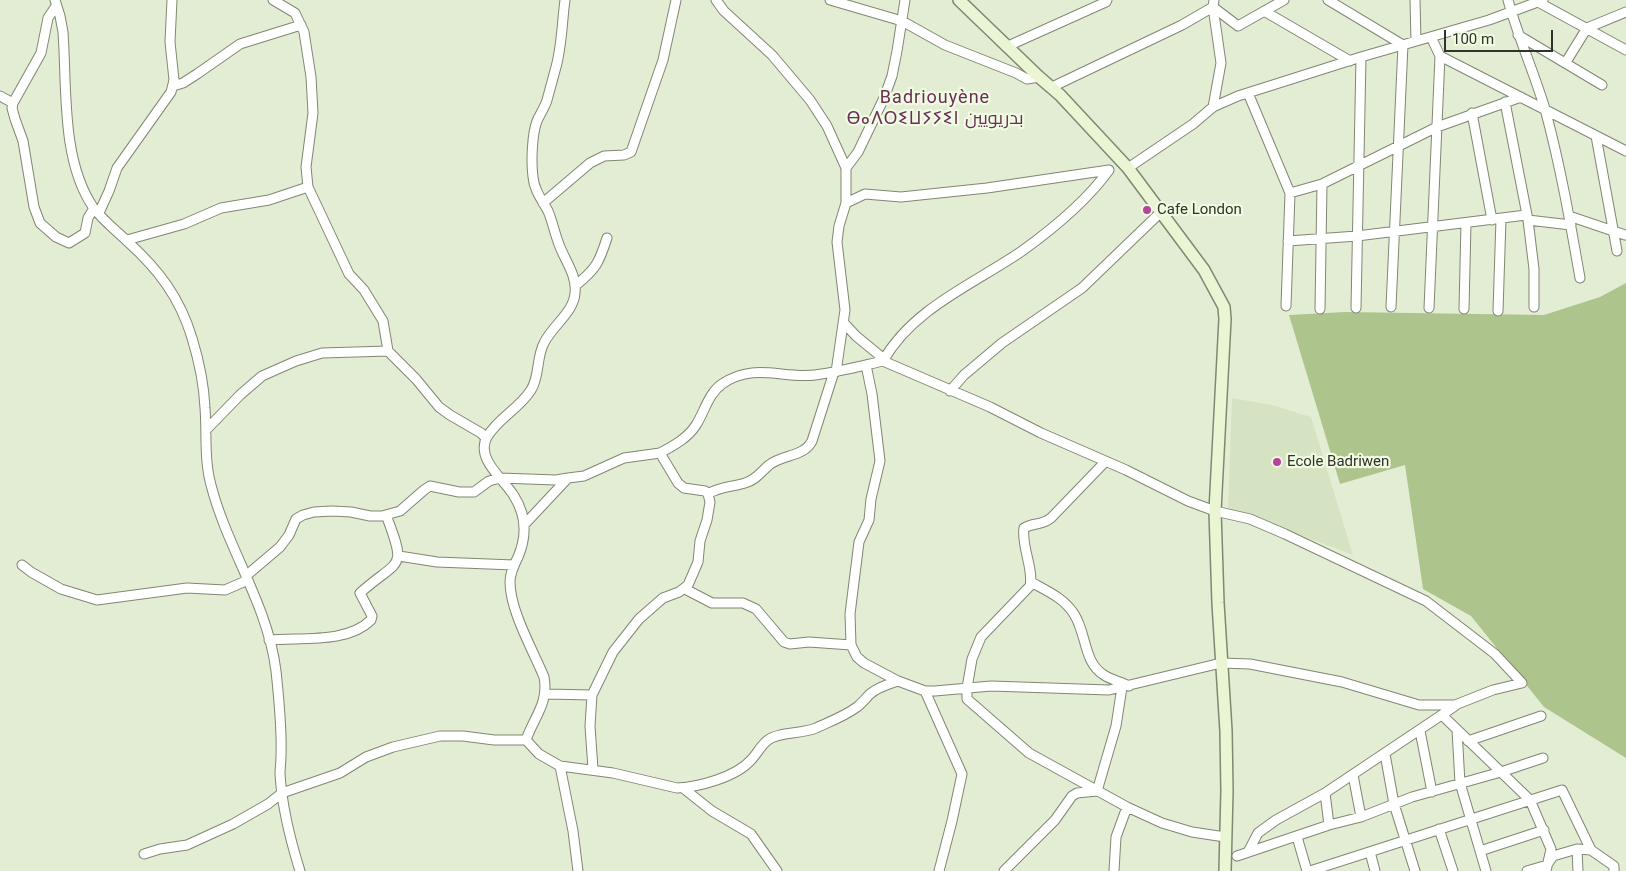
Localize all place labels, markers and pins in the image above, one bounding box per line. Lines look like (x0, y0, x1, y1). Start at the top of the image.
place label: Cafe London (1157, 201, 1242, 219)
marker: Cafe London (1141, 204, 1153, 216)
place label: Ecole Badriwen (1287, 453, 1389, 471)
marker: Ecole Badriwen (1271, 456, 1283, 468)

